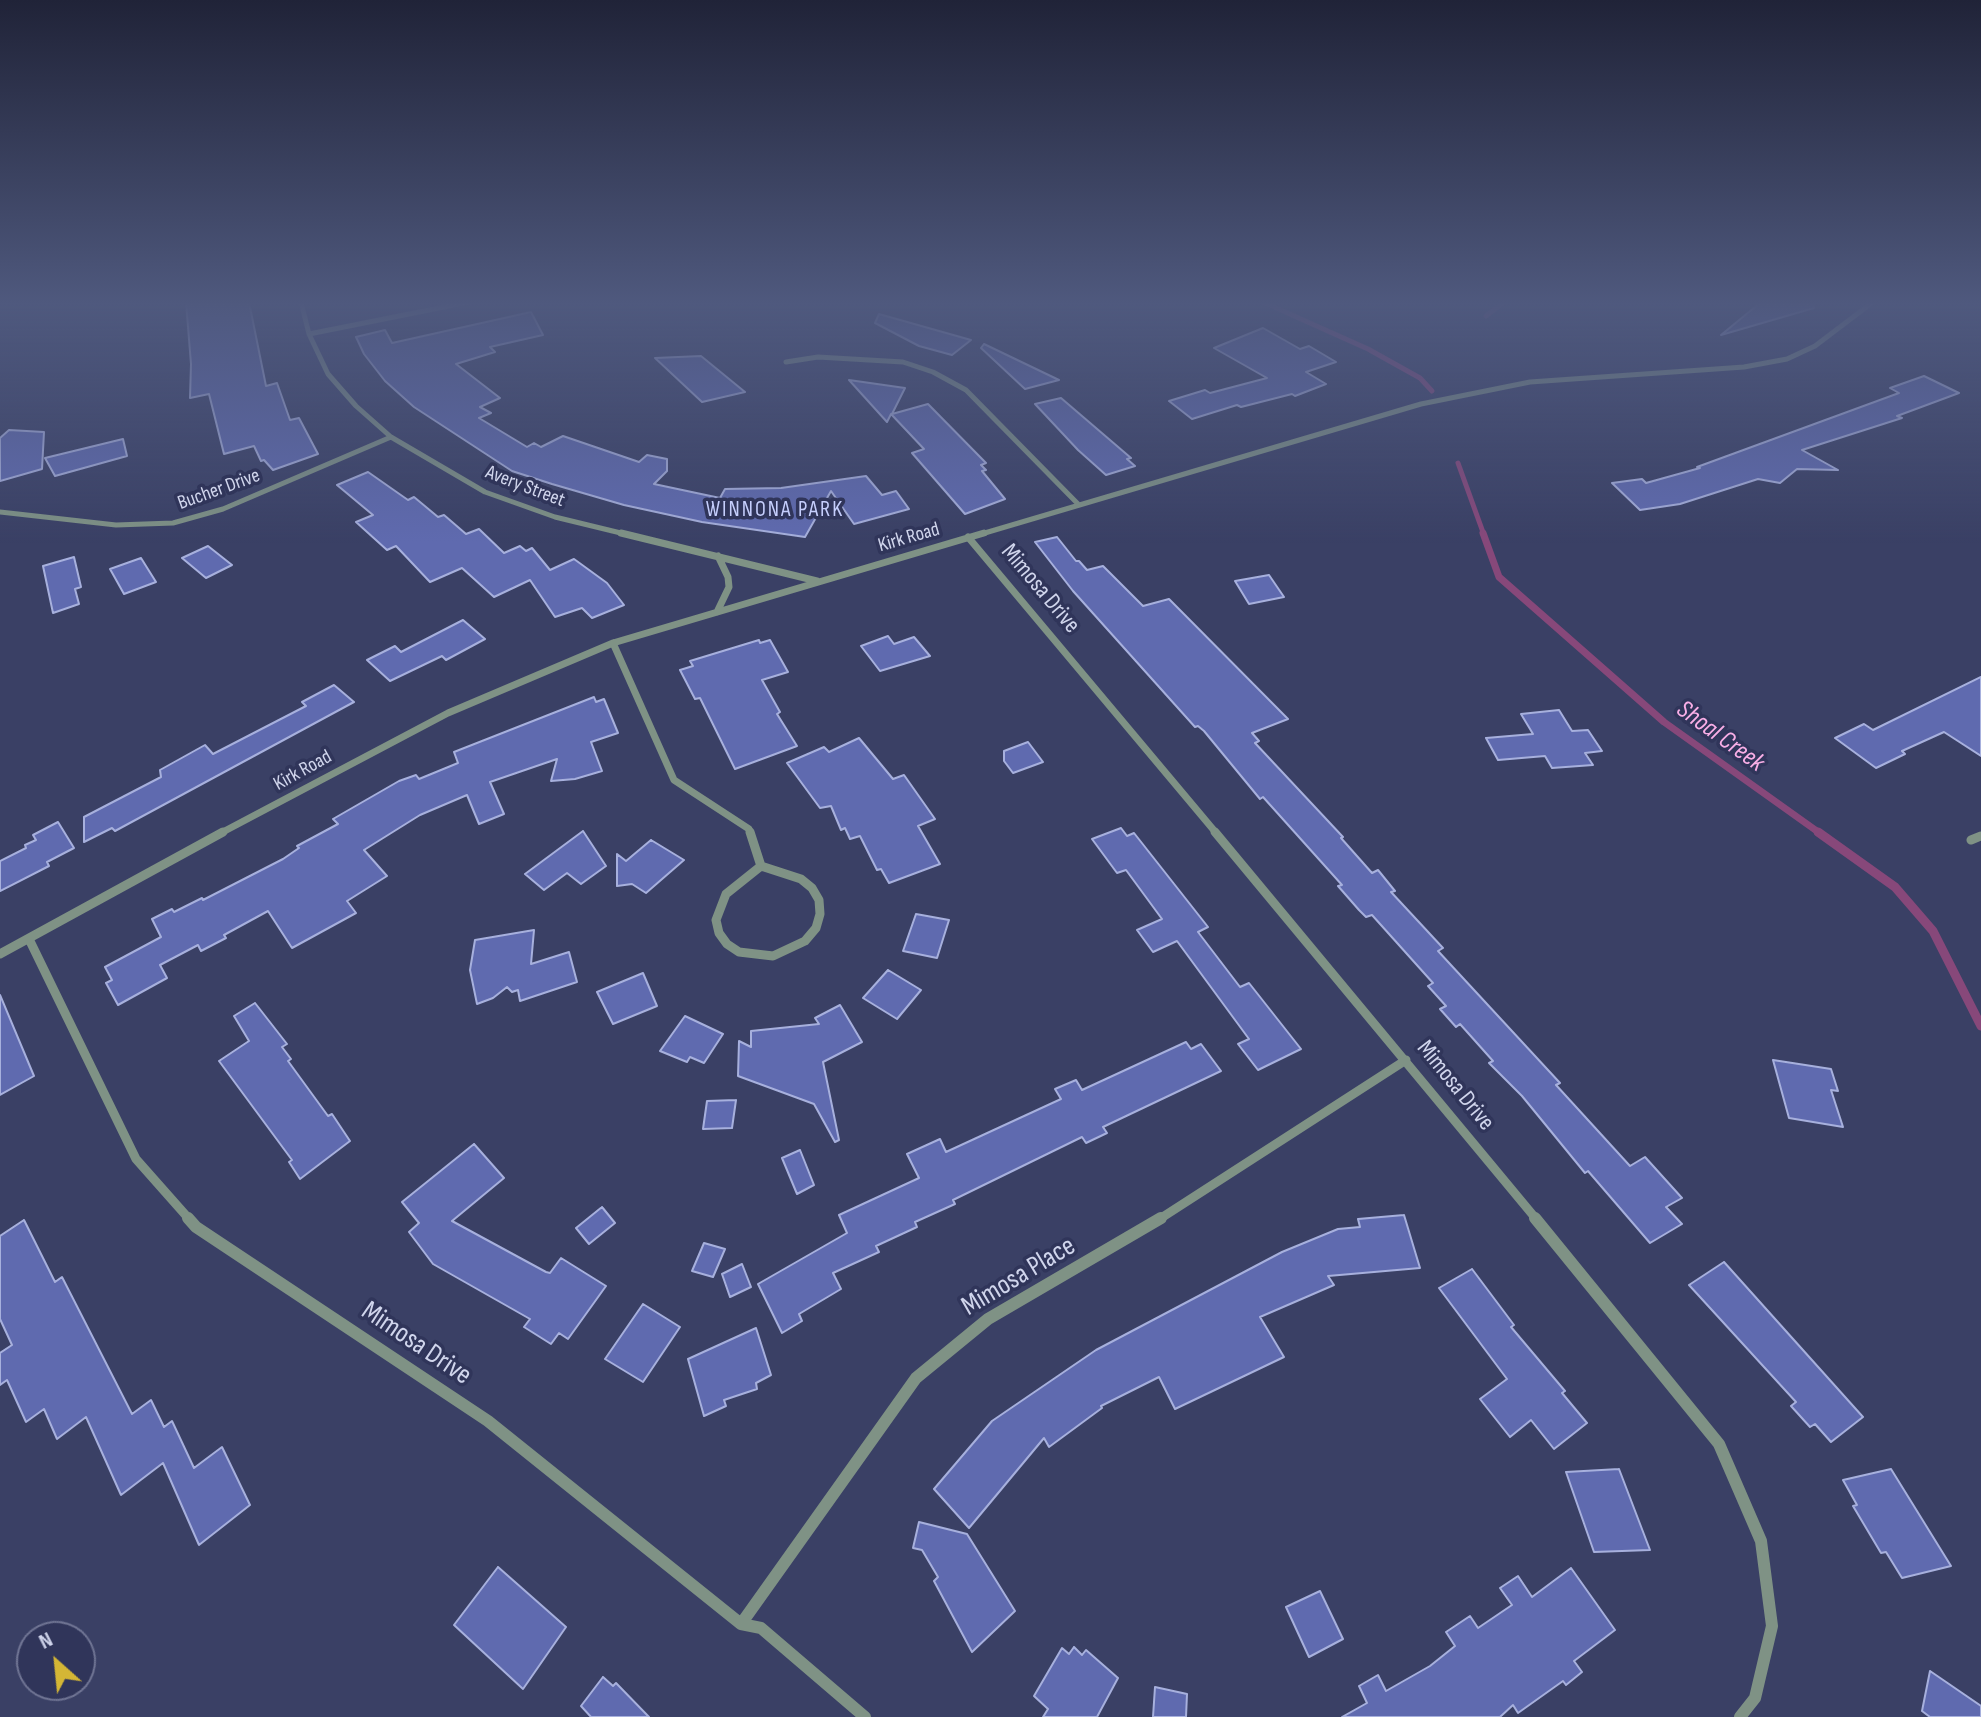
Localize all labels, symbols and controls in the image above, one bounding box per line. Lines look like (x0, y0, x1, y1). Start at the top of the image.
street label: Avery Street (482, 461, 568, 513)
street label: Bucher Drive (175, 464, 263, 516)
district label: WINNONA PARK (706, 497, 844, 523)
street label: Kirk Road (876, 518, 942, 558)
street label: Mimosa Drive (994, 539, 1086, 639)
water label: Shoal Creek (1670, 695, 1770, 779)
street label: Kirk Road (270, 745, 336, 797)
street label: Mimosa Drive (1410, 1035, 1500, 1137)
street label: Mimosa Place (956, 1230, 1082, 1324)
street label: Mimosa Drive (355, 1295, 477, 1393)
north arrow (16, 1621, 96, 1701)
text: N (34, 1626, 57, 1656)

